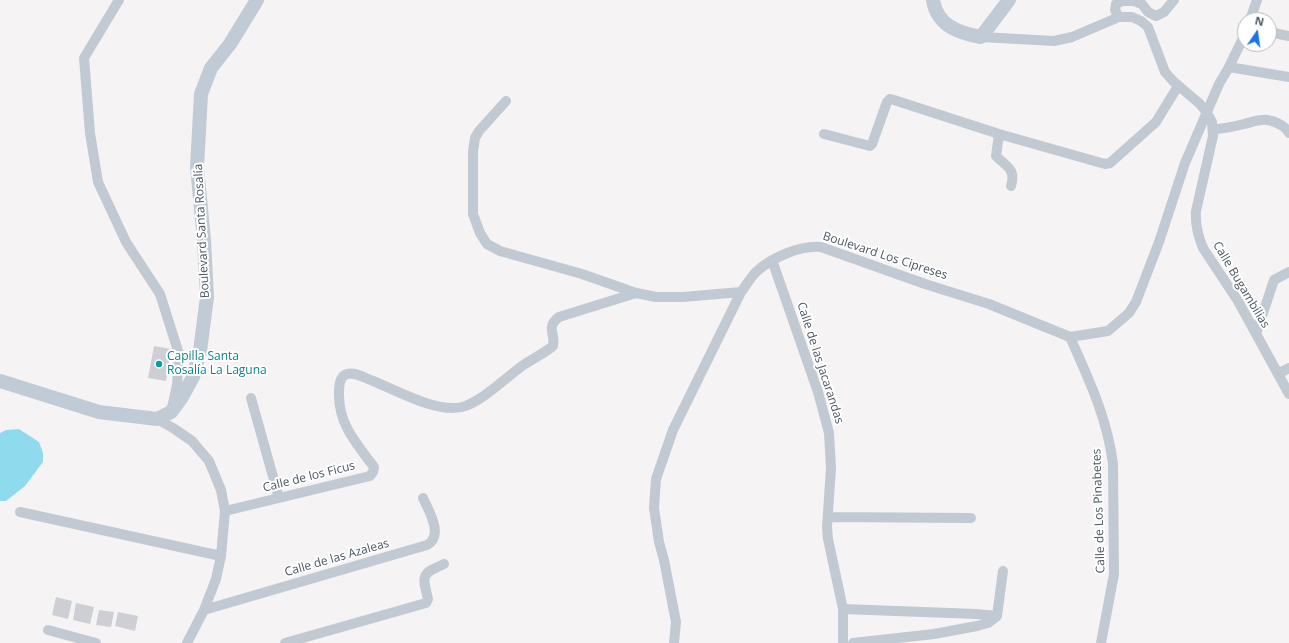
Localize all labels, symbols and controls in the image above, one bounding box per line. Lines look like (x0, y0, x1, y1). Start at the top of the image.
north arrow (1237, 12, 1277, 52)
text: N (1254, 12, 1266, 29)
street label: Boulevard Santa Rosalía (191, 163, 213, 299)
street label: Boulevard Los Cipreses (821, 229, 949, 283)
street label: Calle Bugambilias (1209, 239, 1273, 331)
street label: Calle de las Jacarandas (794, 300, 846, 426)
place label: Capilla Santa Rosalía La Laguna (167, 350, 267, 378)
marker: Capilla Santa Rosalía La Laguna (154, 359, 164, 369)
street label: Calle de Los Pinabetes (1090, 448, 1108, 574)
street label: Calle de los Ficus (261, 459, 357, 495)
street label: Calle de las Azaleas (283, 536, 391, 580)

